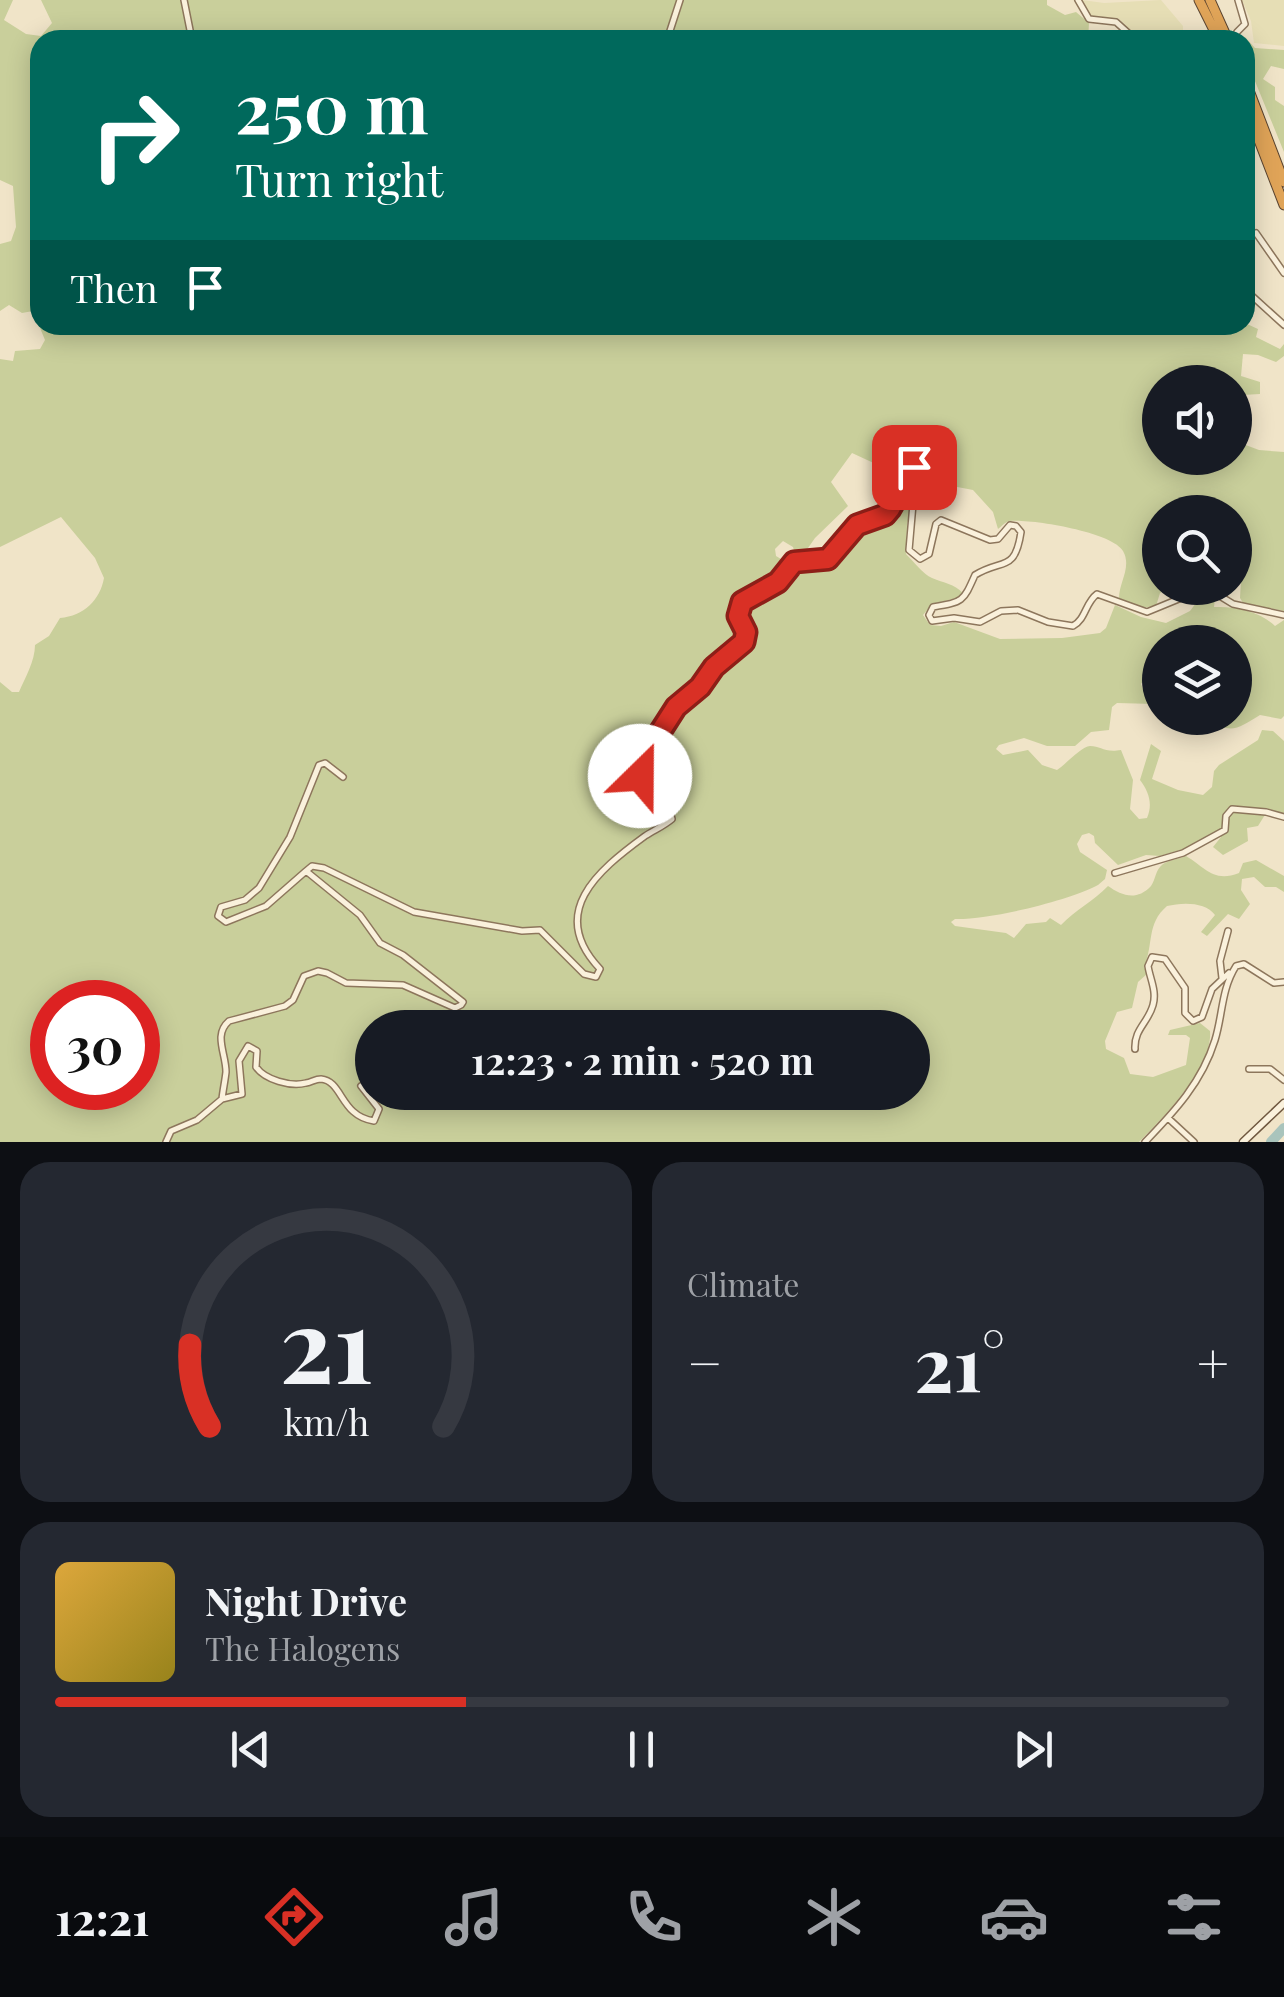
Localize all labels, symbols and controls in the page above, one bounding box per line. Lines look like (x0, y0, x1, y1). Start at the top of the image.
text: 250 m (235, 58, 429, 152)
icon: right (70, 70, 200, 200)
text: Turn right (235, 148, 443, 208)
icon: arrive (178, 260, 233, 315)
text: Then (70, 262, 158, 313)
map controls (1142, 365, 1252, 735)
button: sound (1142, 365, 1252, 475)
pin (872, 425, 957, 510)
icon: arrive (887, 440, 942, 495)
button: search (1142, 495, 1252, 605)
button: layers (1142, 625, 1252, 735)
position arrow (588, 724, 692, 828)
speed limit sign: 30 (30, 980, 160, 1110)
text: 12:23 · 2 min · 520 m (471, 1034, 814, 1085)
text: Climate (687, 1262, 799, 1305)
text: 21 (279, 1271, 373, 1410)
text: 21° (914, 1311, 1005, 1411)
text: − (687, 1324, 723, 1398)
text: + (1197, 1324, 1229, 1398)
text: km/h (283, 1397, 369, 1445)
text: Night Drive (205, 1575, 407, 1626)
text: The Halogens (205, 1626, 400, 1669)
icon: previous (223, 1722, 278, 1777)
icon: pause (614, 1722, 669, 1777)
icon: next (1006, 1722, 1061, 1777)
icon: directions (259, 1882, 329, 1952)
icon: music (439, 1882, 509, 1952)
icon: phone (619, 1882, 689, 1952)
icon: climate (799, 1882, 869, 1952)
icon: car (979, 1882, 1049, 1952)
icon: filters (1159, 1882, 1229, 1952)
text: 12:21 (55, 1887, 150, 1947)

